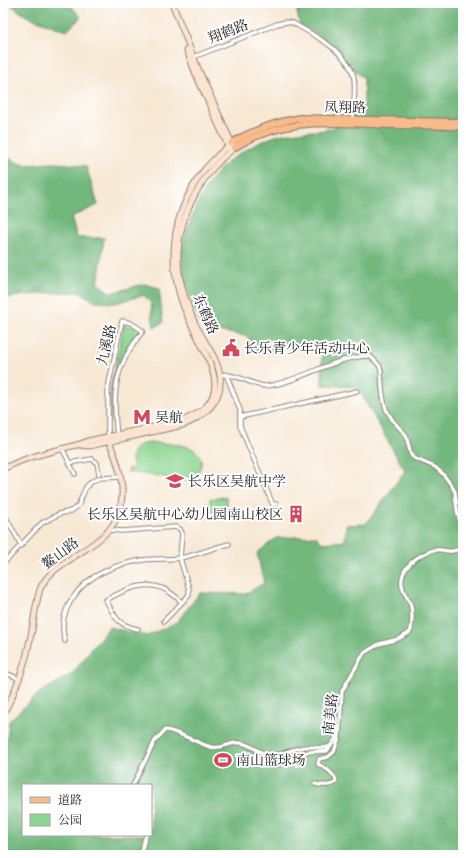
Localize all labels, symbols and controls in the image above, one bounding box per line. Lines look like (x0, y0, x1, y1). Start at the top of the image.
street label: 翔鹤路 (206, 16, 251, 48)
street label: 凤翔路 (324, 99, 366, 117)
street label: 东鹤路 (188, 292, 222, 337)
street label: 九溪路 (93, 323, 120, 368)
public building icon: 长乐青少年活动中心 (221, 338, 241, 358)
place label: 长乐青少年活动中心 (244, 340, 370, 358)
metro station icon: 吴航 (132, 407, 152, 427)
place label: 吴航 (155, 409, 183, 427)
school or university icon: 长乐区吴航中学 (165, 471, 185, 491)
place label: 长乐区吴航中学 (188, 473, 286, 491)
building icon: 长乐区吴航中心幼儿园南山校区 (286, 504, 306, 524)
place label: 长乐区吴航中心幼儿园南山校区 (87, 506, 283, 524)
street label: 鳌山路 (38, 534, 83, 574)
street label: 南美路 (320, 692, 342, 736)
sports icon: 南山篮球场 (213, 750, 233, 770)
place label: 南山篮球场 (236, 752, 306, 770)
legend (22, 784, 152, 836)
text: 道路 (58, 793, 82, 808)
text: 公园 (58, 813, 82, 828)

